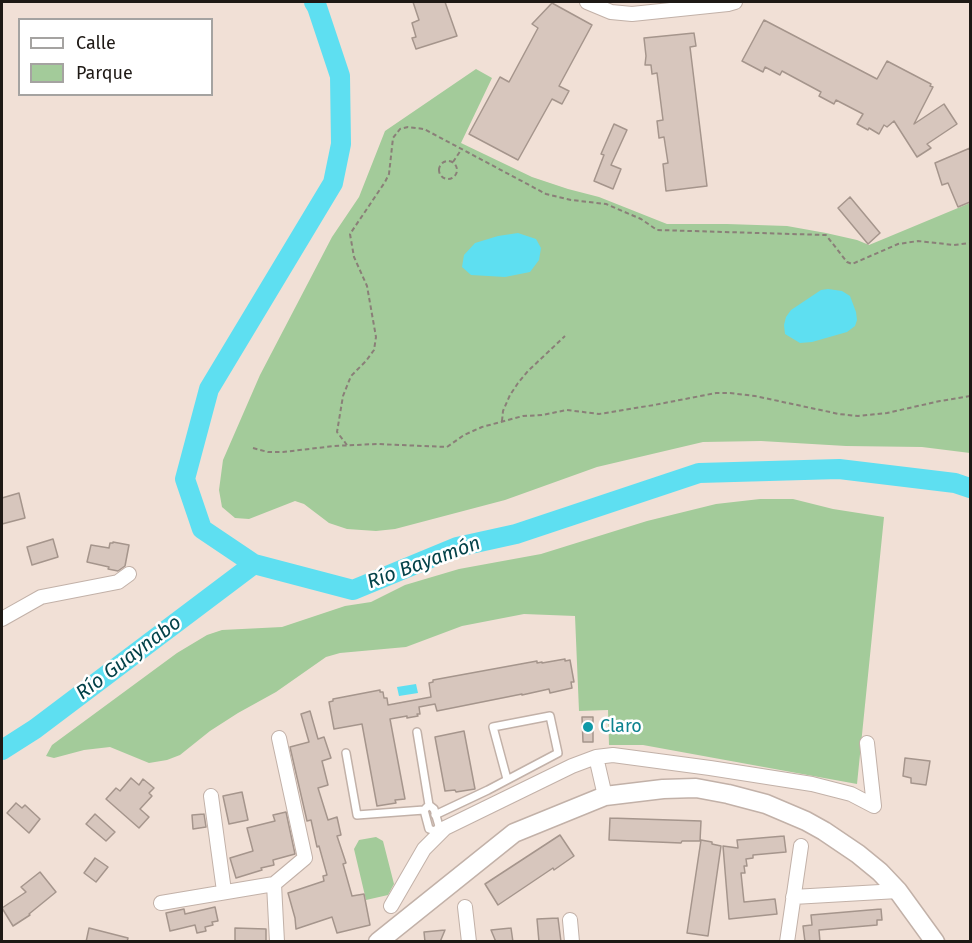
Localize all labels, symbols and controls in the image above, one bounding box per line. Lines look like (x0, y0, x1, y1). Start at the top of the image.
legend (18, 18, 213, 96)
text: Calle (76, 32, 116, 54)
text: Parque (76, 62, 133, 84)
water label: Río Bayamón (364, 531, 484, 595)
water label: Río Guaynabo (72, 611, 186, 705)
place label: Claro (600, 716, 642, 738)
marker: Claro (581, 720, 595, 734)

